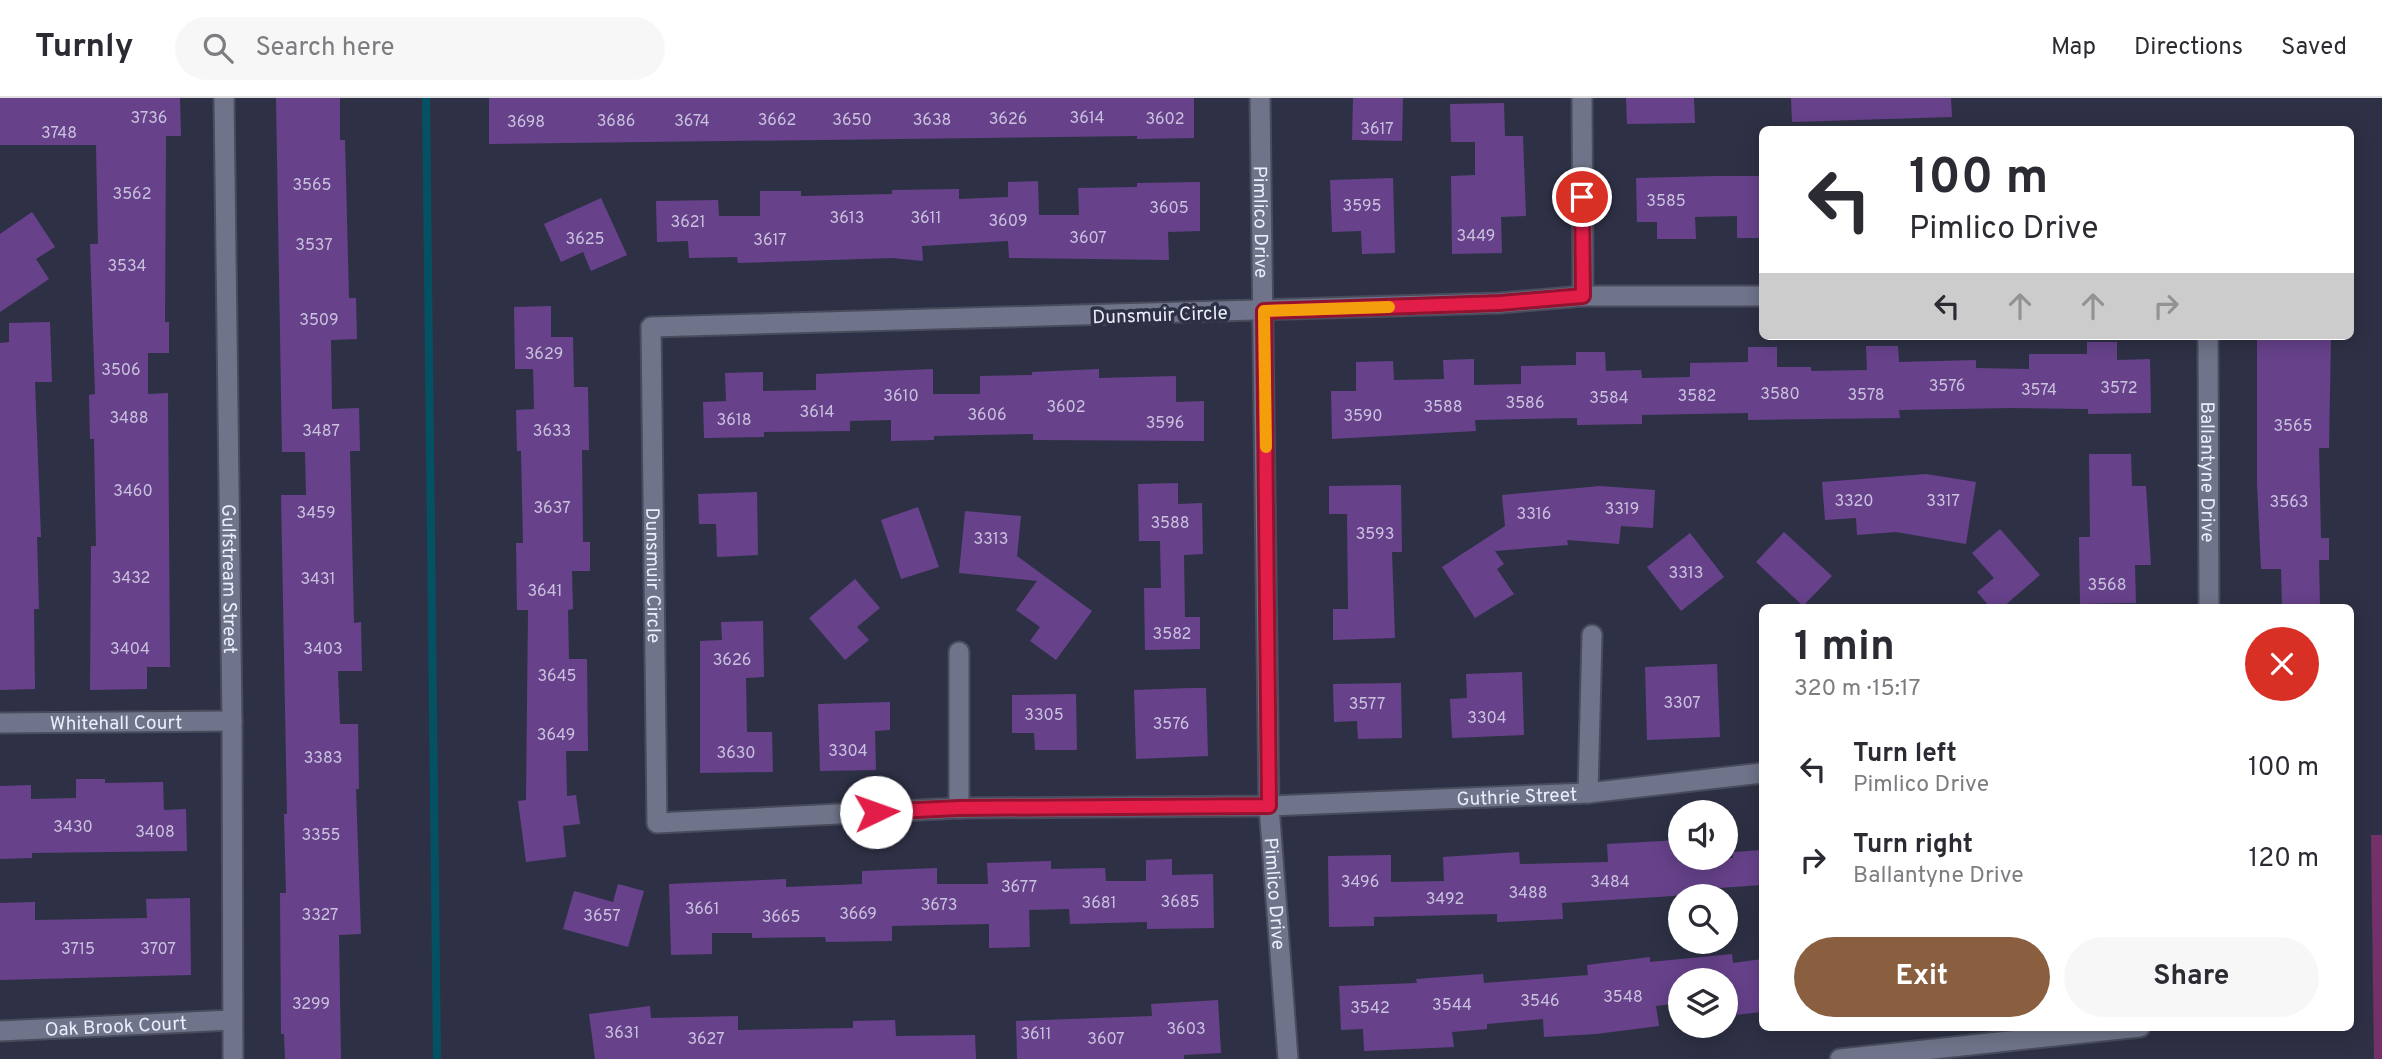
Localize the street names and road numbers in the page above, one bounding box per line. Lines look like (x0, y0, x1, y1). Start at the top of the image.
street label: Pimlico Drive (1247, 166, 1272, 278)
street label: Dunsmuir Circle (1092, 302, 1228, 330)
street label: Ballantyne Drive (2194, 401, 2219, 543)
street label: Gulfstream Street (215, 504, 241, 654)
street label: Dunsmuir Circle (639, 507, 665, 643)
street label: Whitehall Court (50, 711, 182, 737)
street label: Guthrie Street (1456, 783, 1578, 812)
street label: Pimlico Drive (1257, 837, 1290, 951)
street label: Oak Brook Court (44, 1012, 188, 1043)

